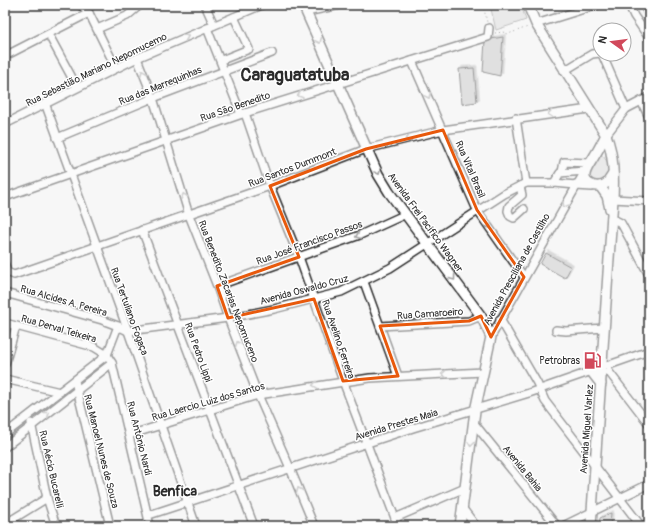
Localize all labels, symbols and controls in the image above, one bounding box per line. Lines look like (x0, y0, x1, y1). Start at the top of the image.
north arrow (592, 22, 632, 62)
street label: Rua Sebastião Mariano Nepomucemo (24, 30, 169, 109)
one-way arrow (181, 34, 189, 42)
text: N (596, 34, 610, 45)
one-way arrow (314, 37, 322, 44)
street label: Rua das Marrequinhas (117, 64, 204, 108)
district label: Caraguatatuba (241, 64, 350, 87)
one-way arrow (140, 69, 148, 77)
street label: Rua São Benedito (199, 89, 272, 125)
one-way arrow (297, 90, 304, 99)
one-way arrow (423, 92, 431, 100)
one-way arrow (547, 109, 553, 118)
one-way arrow (405, 134, 411, 142)
street label: Rua Vital Brasil (453, 139, 488, 200)
street label: Rua Santos Dummont (247, 145, 339, 190)
one-way arrow (373, 168, 380, 175)
street label: Avenida Frei Pacifico Wagner (385, 171, 466, 275)
one-way arrow (180, 193, 189, 200)
one-way arrow (562, 201, 570, 208)
street label: Avenida Presciliana de Castilho (481, 211, 553, 327)
street label: Rua José Francisco Passos (255, 218, 364, 268)
street label: Rua Benedito Zacarias Nepomuceno (195, 219, 261, 365)
one-way arrow (484, 222, 491, 229)
one-way arrow (354, 231, 361, 239)
street label: Rua Tertuliano Fogaça (108, 266, 151, 357)
street label: Avenida Oswaldo Cruz (259, 272, 350, 308)
one-way arrow (448, 274, 456, 281)
street label: Rua Alcides A. Pereira (19, 283, 109, 319)
street label: Rua Avelino Ferreira (319, 298, 357, 381)
street label: Rua Camaroeiro (397, 306, 464, 322)
street label: Rua Derval Teixeira (20, 312, 98, 346)
street label: Rua Pedro Lippi (182, 321, 214, 384)
one-way arrow (234, 341, 242, 348)
fuel station icon: Petrobras (583, 350, 603, 370)
place label: Petrobras (539, 355, 581, 367)
one-way arrow (441, 369, 447, 378)
street label: Rua Laercio Luiz dos Santos (150, 380, 267, 424)
one-way arrow (312, 381, 318, 389)
street label: Avenida Miguel Varlez (578, 384, 596, 474)
street label: Rua Manoel Nunes de Souza (81, 393, 121, 510)
street label: Rua Antônio Nardi (124, 400, 154, 477)
street label: Avenida Prestes Maia (353, 407, 440, 443)
one-way arrow (42, 412, 49, 419)
street label: Rua Aécio Bucarelli (36, 429, 66, 509)
one-way arrow (466, 441, 475, 447)
street label: Avenida Bahia (500, 443, 545, 494)
district label: Benfica (153, 483, 198, 500)
one-way arrow (296, 486, 304, 493)

